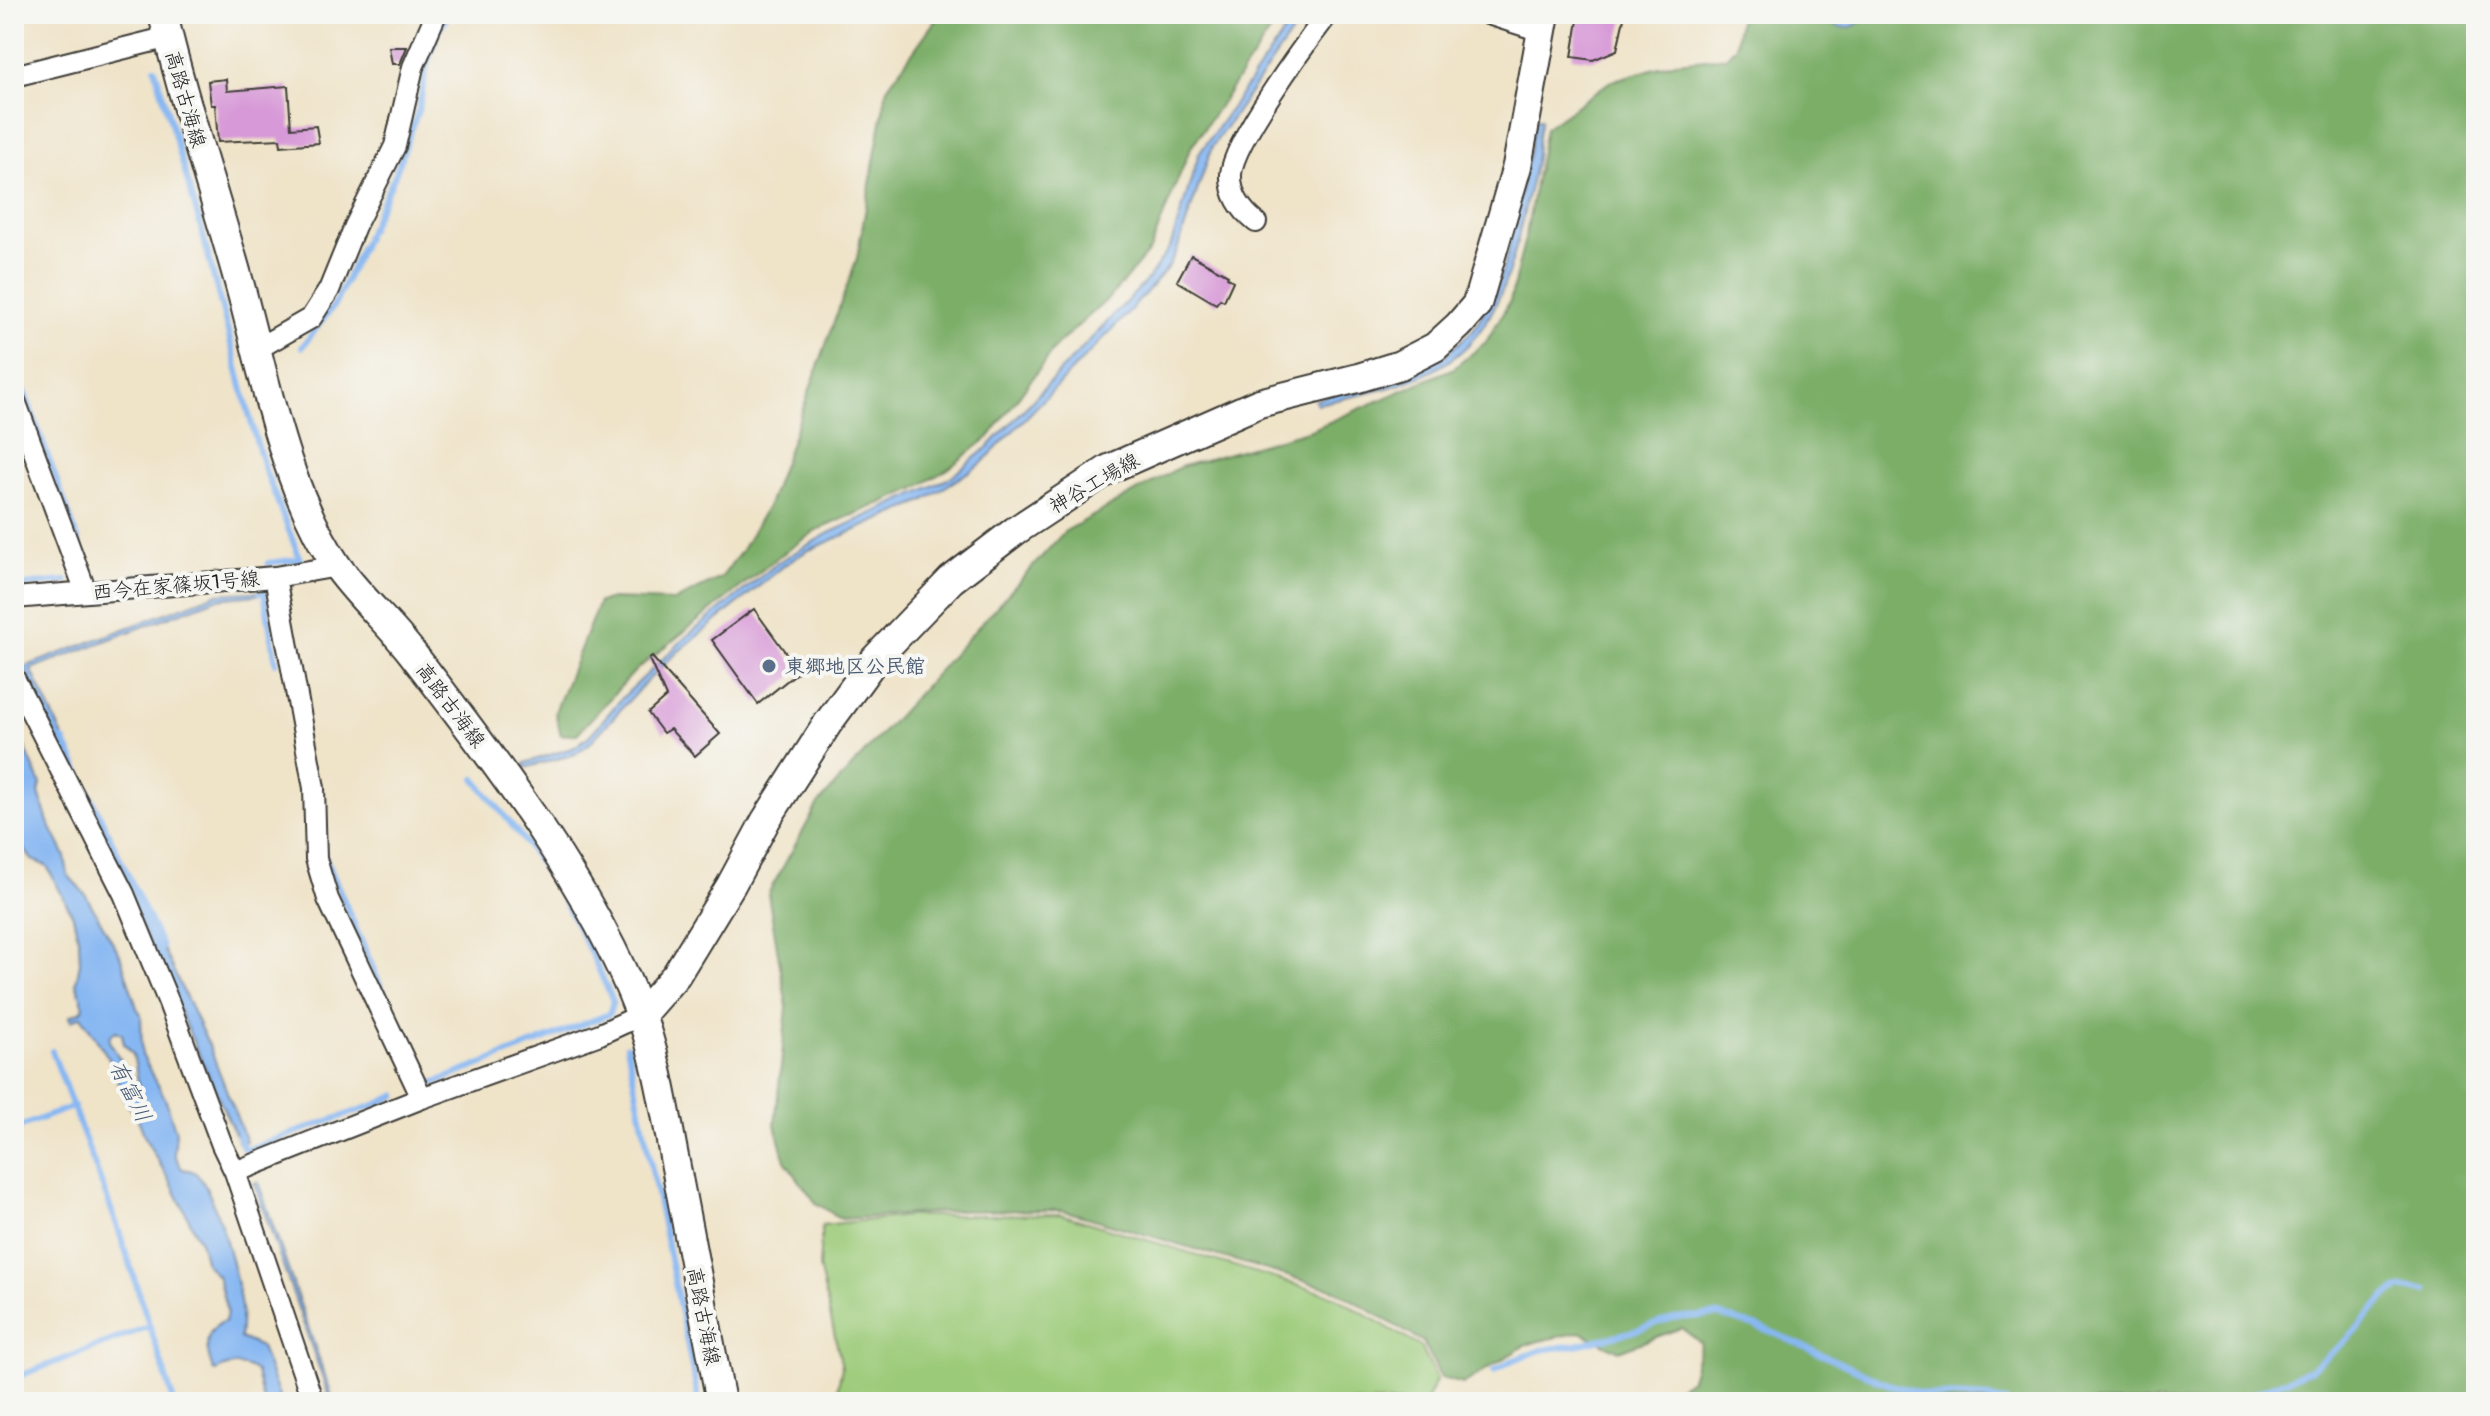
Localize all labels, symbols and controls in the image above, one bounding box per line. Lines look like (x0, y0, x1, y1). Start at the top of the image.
street label: 高路古海線 (160, 48, 211, 151)
street label: 神谷工場線 (1045, 448, 1144, 519)
street label: 西今在家篠坂1号線 (91, 566, 261, 605)
place label: 東郷地区公民館 (785, 654, 925, 679)
marker: 東郷地区公民館 (760, 657, 778, 675)
street label: 高路古海線 (411, 658, 491, 753)
water label: 有富川 (103, 1056, 158, 1127)
street label: 高路古海線 (682, 1265, 725, 1368)

